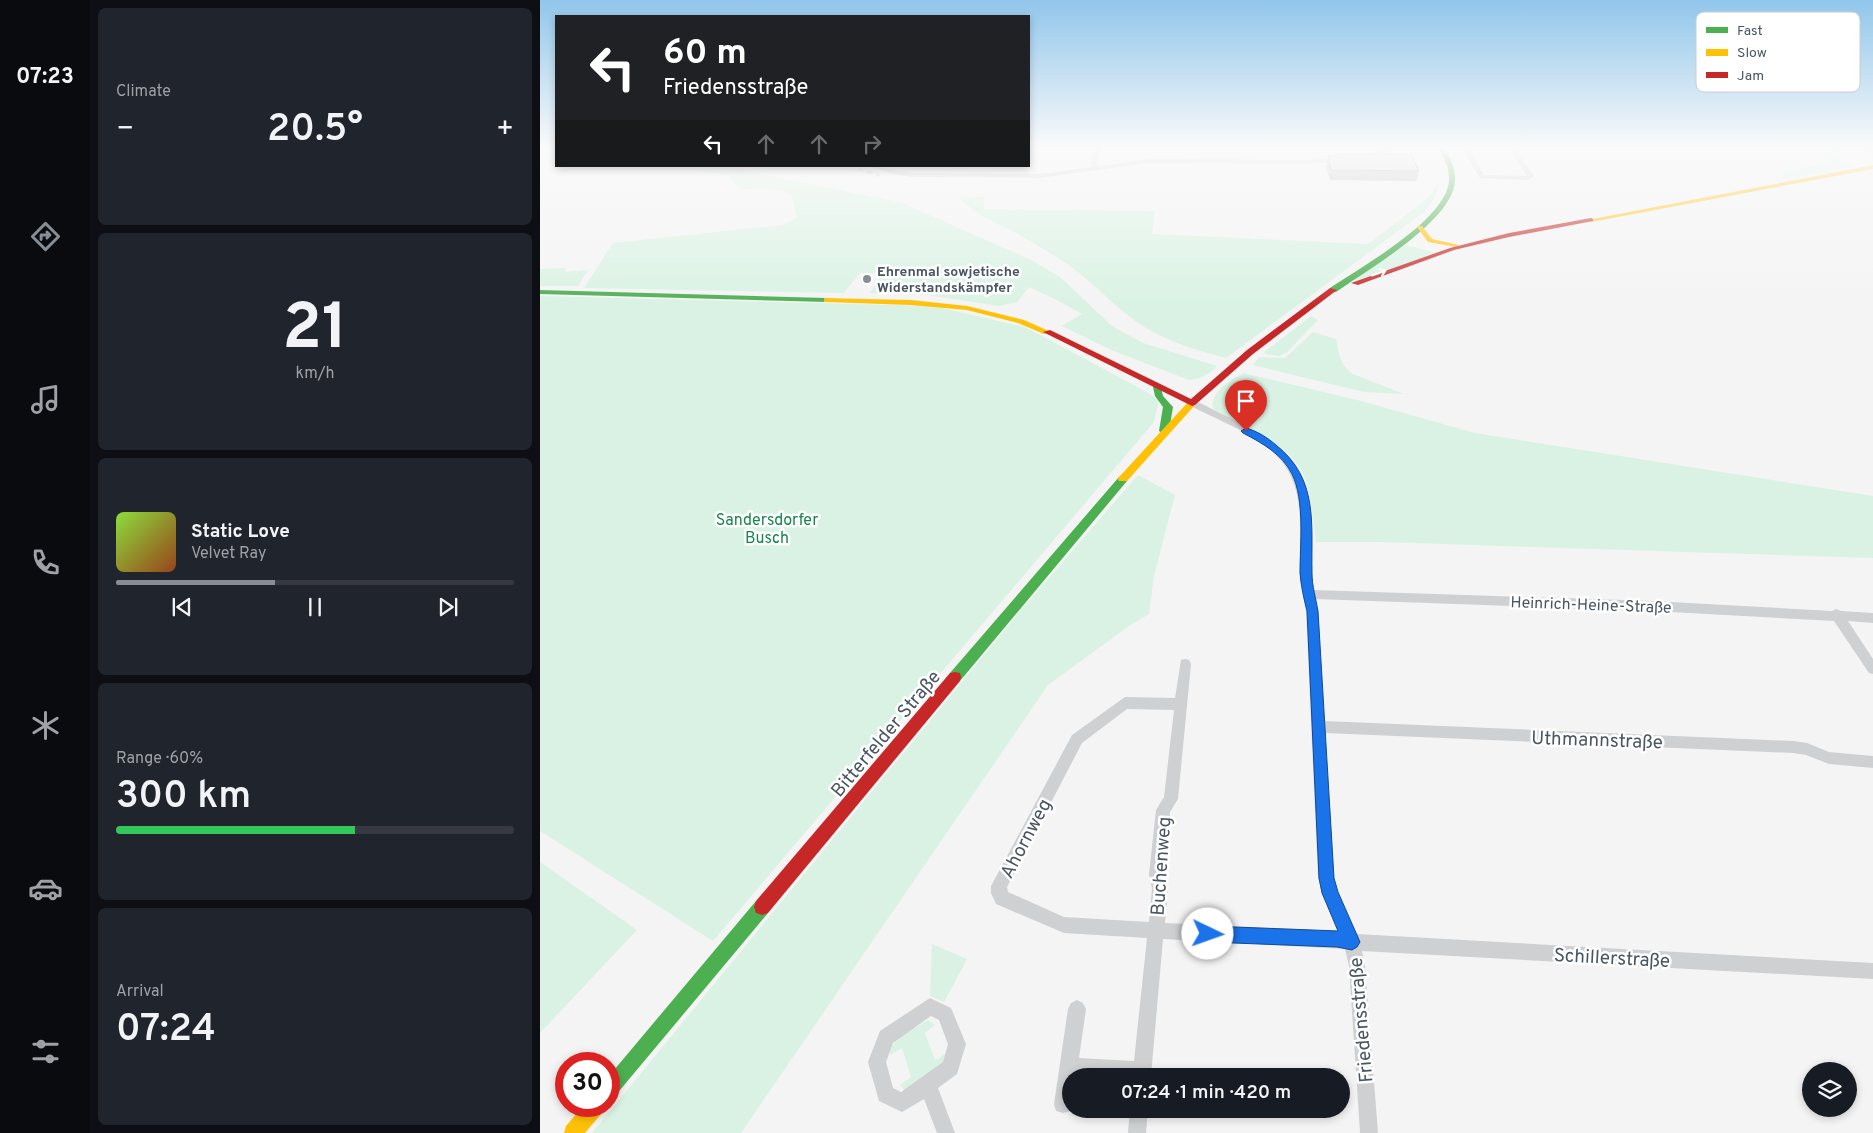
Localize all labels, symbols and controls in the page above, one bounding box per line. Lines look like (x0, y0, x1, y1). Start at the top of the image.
legend (1696, 12, 1860, 92)
text: Fast (1737, 23, 1763, 40)
text: 60 m (663, 32, 747, 76)
icon: left (580, 35, 645, 100)
text: Slow (1737, 45, 1767, 62)
text: 07:23 (16, 64, 74, 91)
text: Jam (1737, 68, 1764, 85)
text: Friedensstraße (663, 75, 808, 102)
text: Climate (116, 82, 171, 102)
text: 20.5° (267, 106, 363, 155)
text: − (116, 112, 134, 148)
text: + (496, 112, 514, 148)
icon: left (699, 130, 727, 158)
icon: ahead (752, 130, 780, 158)
icon: ahead (805, 130, 833, 158)
icon: right (858, 130, 886, 158)
icon: directions (28, 219, 63, 254)
place label: Ehrenmal sowjetische Widerstandskämpfer (877, 264, 1020, 297)
one-way arrow (1371, 268, 1387, 278)
marker: Ehrenmal sowjetische Widerstandskämpfer (861, 273, 873, 285)
text: 21 (282, 290, 348, 372)
text: km/h (296, 364, 334, 384)
pin (1225, 380, 1267, 431)
icon: music (28, 382, 63, 417)
icon: arrive (1232, 387, 1260, 415)
park label: Sandersdorfer Busch (716, 511, 818, 549)
text: Static Love (191, 520, 290, 544)
text: Velvet Ray (191, 544, 266, 564)
icon: phone (28, 545, 63, 580)
icon: previous (168, 593, 196, 621)
icon: pause (301, 593, 329, 621)
icon: next (434, 593, 462, 621)
street label: Heinrich-Heine-Straße (1510, 593, 1672, 619)
street label: Bitterfelder Straße (826, 666, 947, 803)
icon: climate (28, 708, 63, 743)
street label: Uthmannstraße (1531, 727, 1663, 755)
text: Range · 60% (116, 749, 203, 769)
text: 300 km (116, 773, 251, 822)
street label: Ahornweg (996, 795, 1058, 883)
street label: Buchenweg (1147, 816, 1177, 916)
icon: car (28, 871, 63, 906)
position arrow (1181, 907, 1233, 959)
street label: Schillerstraße (1553, 944, 1671, 974)
street label: Friedensstraße (1345, 956, 1379, 1083)
text: Arrival (116, 982, 164, 1002)
text: 07:24 (116, 1006, 216, 1055)
icon: filters (28, 1034, 63, 1069)
speed limit sign: 30 (555, 1052, 620, 1117)
map controls (1802, 1062, 1857, 1117)
button: layers (1802, 1062, 1857, 1117)
text: 07:24 · 1 min · 420 m (1121, 1081, 1291, 1105)

